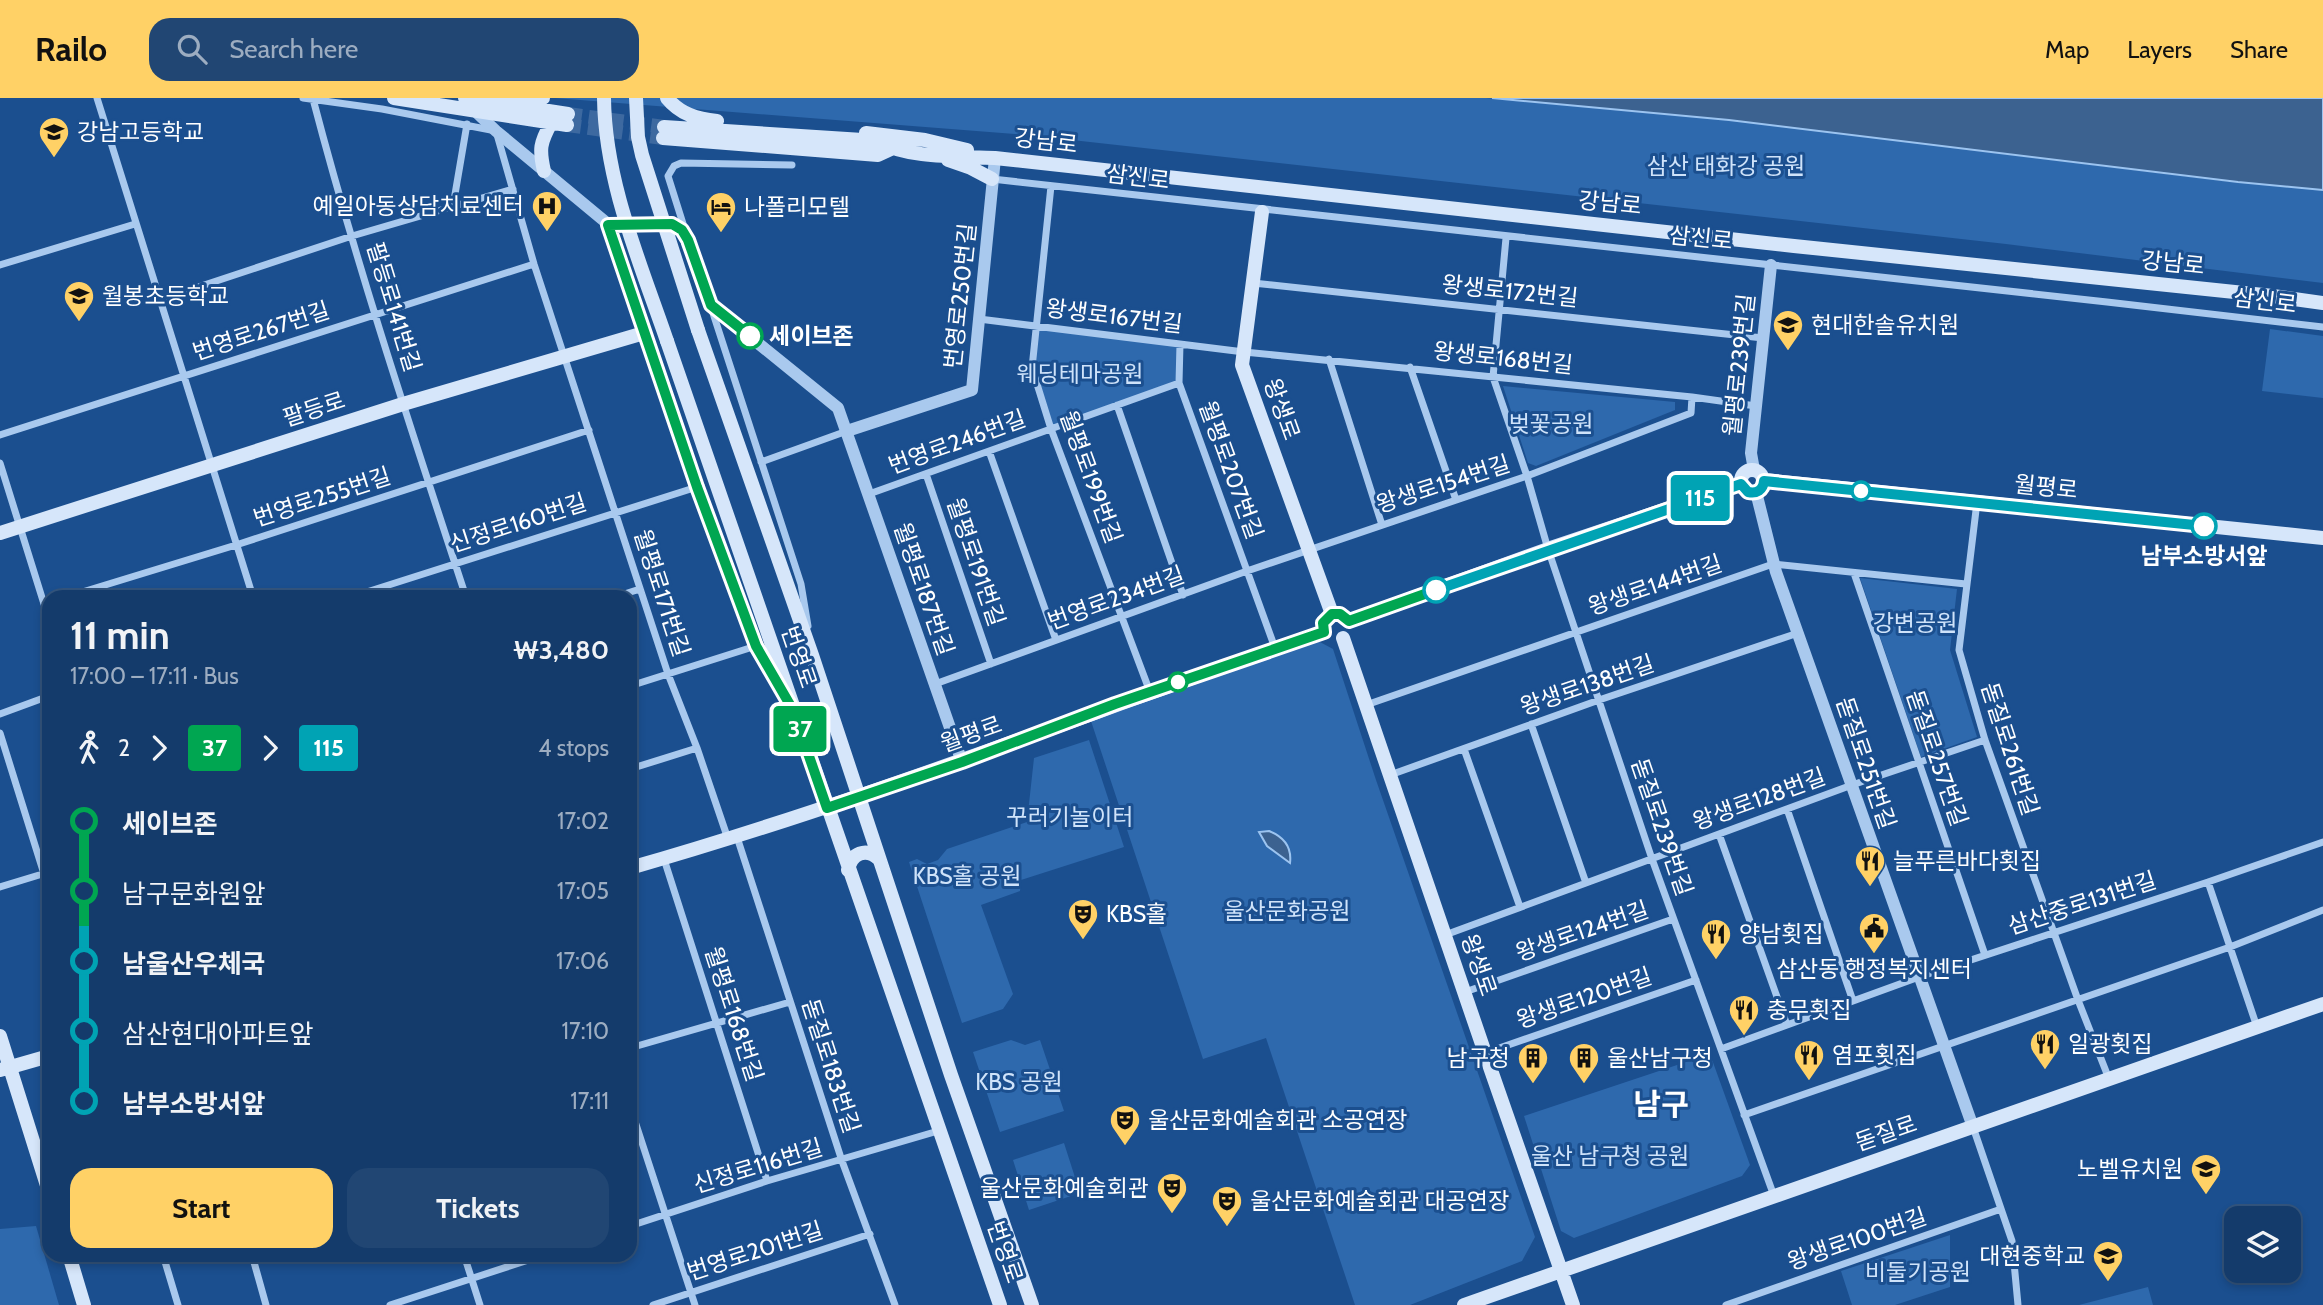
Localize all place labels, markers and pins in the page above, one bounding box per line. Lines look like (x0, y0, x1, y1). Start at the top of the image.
school or university icon: 강남고등학교 (37, 115, 71, 159)
place label: 강남고등학교 (77, 118, 204, 146)
hospital icon: 예일아동상담치료센터 (530, 189, 564, 233)
hotel icon: 나폴리모텔 (704, 190, 738, 234)
place label: 예일아동상담치료센터 (312, 192, 524, 220)
place label: 나폴리모텔 (744, 193, 850, 221)
school or university icon: 월봉초등학교 (62, 279, 96, 323)
place label: 월봉초등학교 (102, 282, 229, 310)
school or university icon: 현대한솔유치원 (1771, 308, 1805, 352)
place label: 현대한솔유치원 (1811, 311, 1959, 339)
place label: 세이브존 (769, 322, 854, 350)
marker: 세이브존 (737, 323, 763, 349)
unlabelled marker (1851, 481, 1871, 501)
marker: 남부소방서앞 (2191, 513, 2217, 539)
place label: 남부소방서앞 (2141, 542, 2267, 570)
unlabelled marker (1423, 577, 1449, 603)
unlabelled marker (1168, 672, 1188, 692)
restaurant icon: 늘푸른바다횟집 (1853, 844, 1887, 888)
place label: 늘푸른바다횟집 (1893, 847, 2041, 875)
theatre icon: KBS홀 (1066, 897, 1100, 941)
place label: KBS홀 (1106, 900, 1167, 928)
public building icon: 삼산동 행정복지센터 (1857, 911, 1891, 955)
restaurant icon: 양남횟집 (1699, 917, 1733, 961)
place label: 양남횟집 (1739, 920, 1824, 948)
place label: 삼산동 행정복지센터 (1776, 955, 1972, 983)
restaurant icon: 충무횟집 (1727, 993, 1761, 1037)
place label: 충무횟집 (1767, 996, 1852, 1024)
restaurant icon: 일광횟집 (2028, 1027, 2062, 1071)
place label: 일광횟집 (2068, 1030, 2153, 1058)
restaurant icon: 염포횟집 (1792, 1038, 1826, 1082)
building icon: 남구청 (1516, 1041, 1550, 1085)
building icon: 울산남구청 (1567, 1041, 1601, 1085)
place label: 염포횟집 (1832, 1041, 1917, 1069)
place label: 남구청 (1447, 1044, 1510, 1072)
place label: 울산남구청 (1607, 1044, 1713, 1072)
theatre icon: 울산문화예술회관 소공연장 (1108, 1103, 1142, 1147)
place label: 울산문화예술회관 소공연장 (1148, 1106, 1407, 1134)
school or university icon: 노벨유치원 (2189, 1152, 2223, 1196)
place label: 노벨유치원 (2077, 1155, 2183, 1183)
theatre icon: 울산문화예술회관 (1155, 1171, 1189, 1215)
place label: 울산문화예술회관 (980, 1174, 1149, 1202)
theatre icon: 울산문화예술회관 대공연장 (1210, 1184, 1244, 1228)
place label: 울산문화예술회관 대공연장 (1250, 1187, 1509, 1215)
school or university icon: 대현중학교 (2091, 1239, 2125, 1283)
place label: 대현중학교 (1979, 1242, 2085, 1270)

